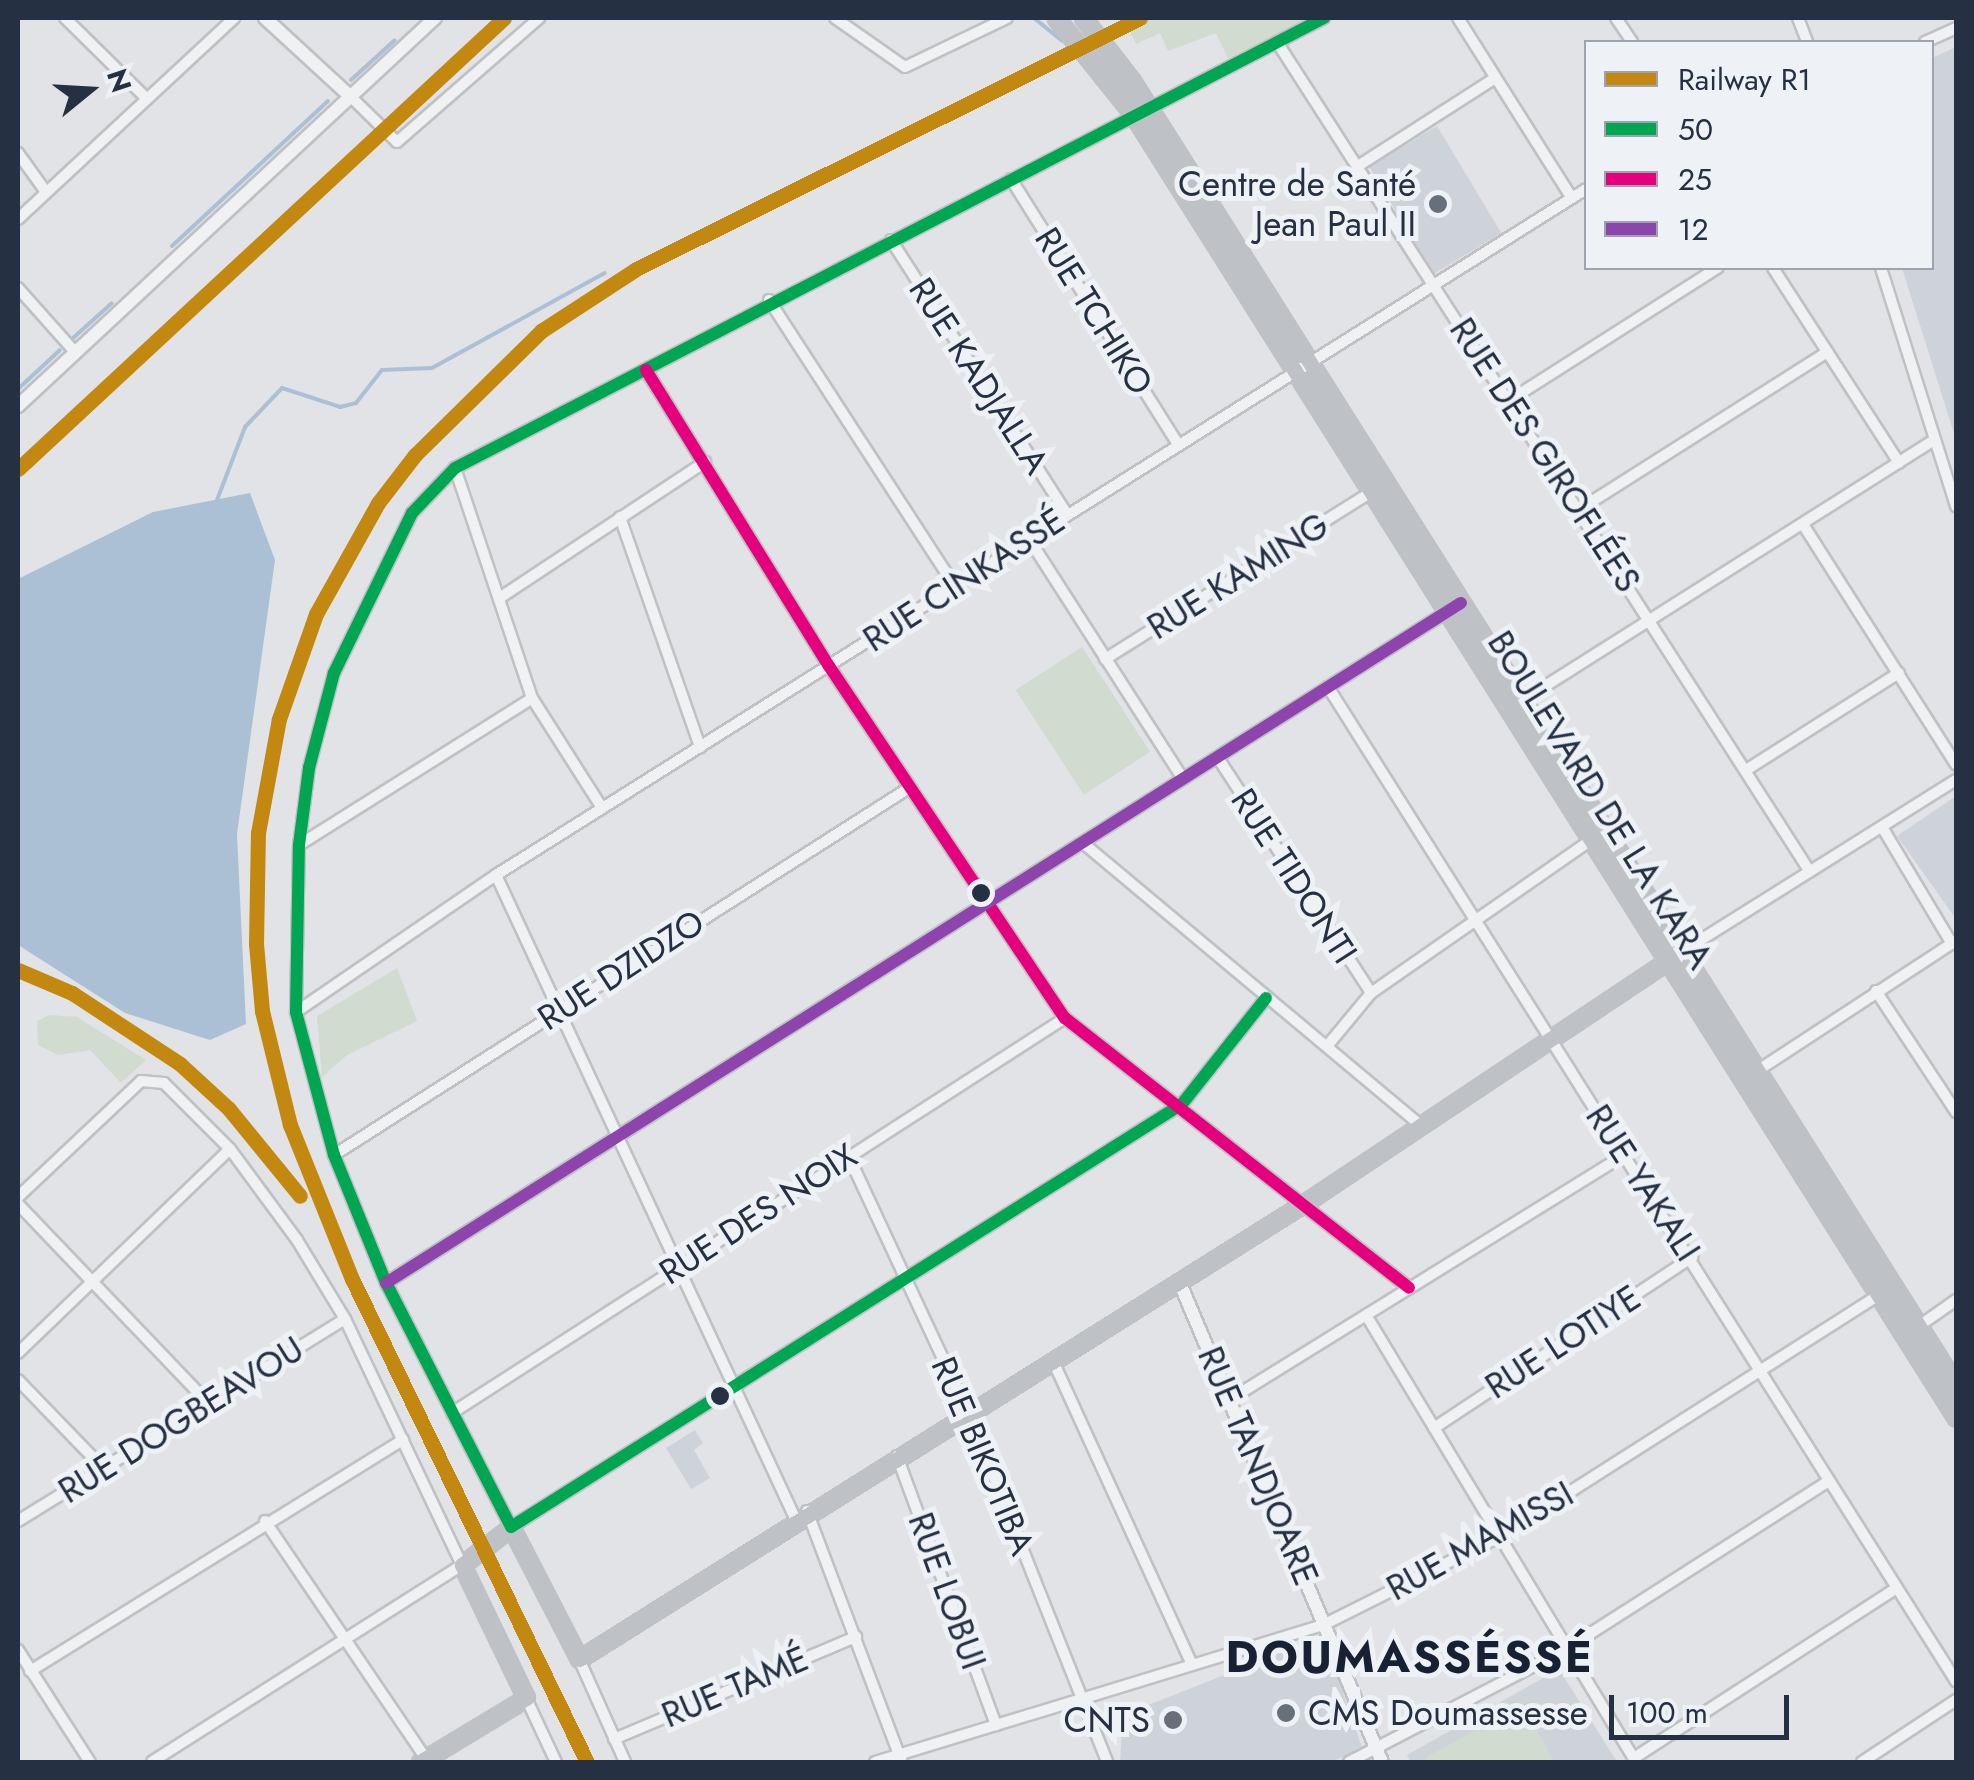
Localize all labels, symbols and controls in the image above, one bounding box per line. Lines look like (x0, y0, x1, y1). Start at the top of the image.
north arrow (40, 40, 140, 140)
legend (1584, 40, 1934, 270)
text: Railway R1 (1678, 58, 1811, 101)
text: N (96, 64, 142, 97)
text: 50 (1678, 108, 1713, 151)
text: 25 (1678, 158, 1712, 201)
place label: Centre de Santé Jean Paul II (1178, 163, 1416, 245)
marker: Centre de Santé Jean Paul II (1425, 191, 1451, 217)
text: 12 (1678, 208, 1709, 251)
street label: RUE TCHIKO (1026, 220, 1162, 402)
street label: RUE KADJALLA (900, 270, 1058, 482)
street label: RUE DES GIROFLÉES (1441, 310, 1649, 600)
street label: RUE CINKASSÉ (856, 499, 1072, 661)
street label: RUE KAMING (1140, 504, 1336, 648)
street label: BOULEVARD DE LA KARA (1479, 623, 1721, 977)
street label: RUE TIDONTI (1222, 781, 1366, 971)
unlabelled marker (971, 883, 991, 903)
street label: RUE DZIDZO (530, 901, 712, 1039)
street label: RUE YAKALI (1577, 1097, 1709, 1269)
street label: RUE DES NOIX (651, 1135, 865, 1293)
street label: RUE LOTIYE (1478, 1276, 1648, 1408)
street label: RUE DOGBEAVOU (51, 1328, 311, 1512)
street label: RUE TANDJOARE (1189, 1340, 1327, 1592)
street label: RUE BIKOTIBA (922, 1351, 1044, 1561)
unlabelled marker (710, 1386, 730, 1406)
street label: RUE MAMISSI (1379, 1473, 1581, 1609)
street label: RUE LOBUI (899, 1507, 995, 1675)
district label: DOUMASSÉSSÉ (1226, 1630, 1594, 1684)
street label: RUE TAMÉ (656, 1637, 814, 1737)
scale bar (1614, 1675, 1794, 1737)
text: 100 m (1626, 1691, 1708, 1734)
place label: CMS Doumassesse (1308, 1692, 1588, 1734)
place label: CNTS (1063, 1699, 1150, 1741)
marker: CMS Doumassesse (1273, 1700, 1299, 1726)
marker: CNTS (1160, 1707, 1186, 1733)

